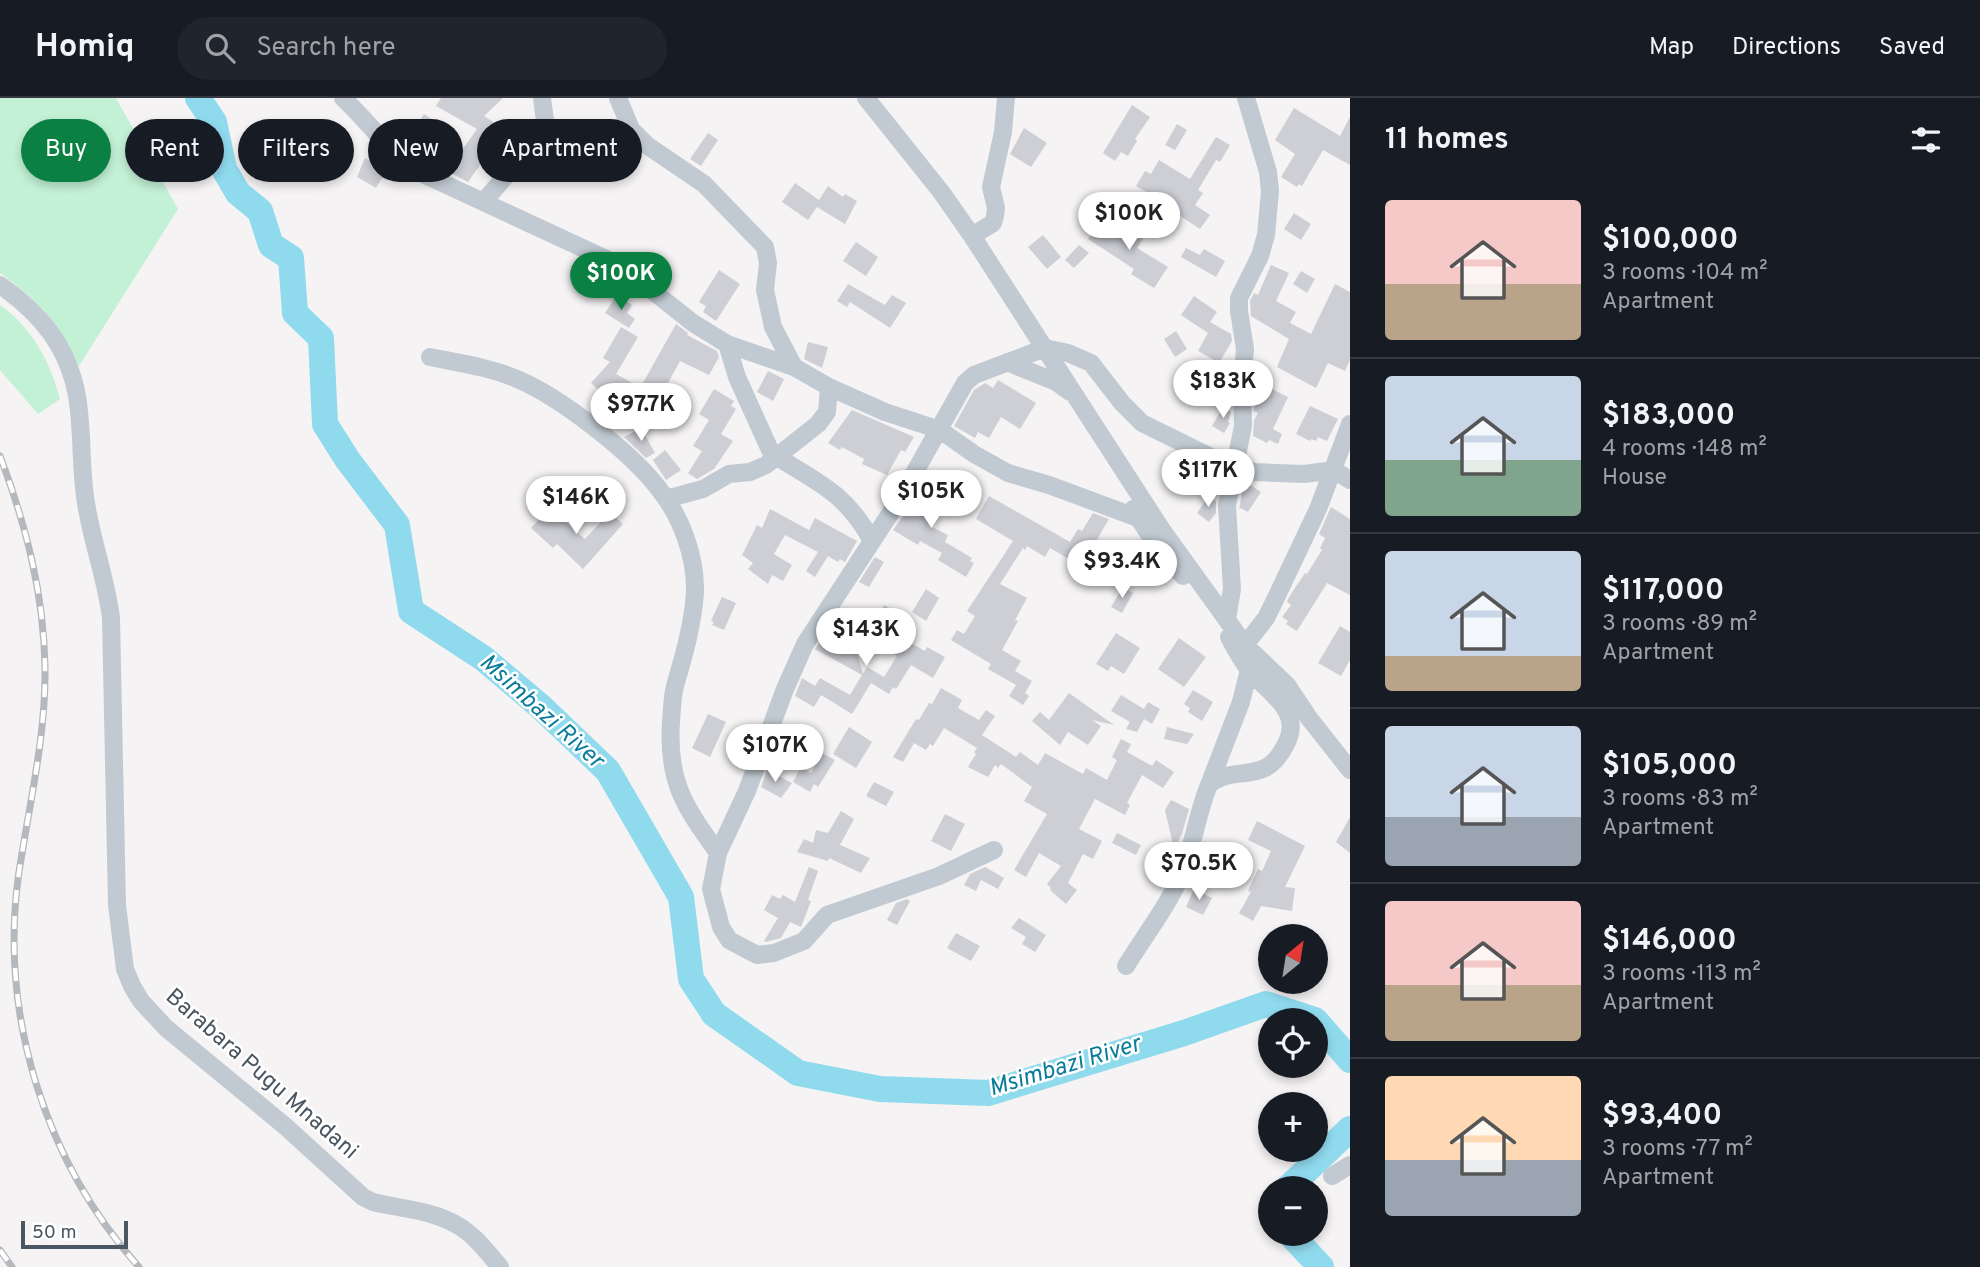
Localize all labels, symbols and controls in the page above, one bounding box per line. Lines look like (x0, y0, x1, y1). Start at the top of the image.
search box (177, 17, 667, 80)
text: Homiq (35, 27, 135, 69)
icon: search (201, 29, 239, 67)
text: Search here (257, 32, 395, 65)
text: Map (1649, 33, 1694, 63)
text: Directions (1732, 33, 1841, 63)
text: Saved (1879, 33, 1945, 63)
chip: Buy (21, 119, 111, 182)
chip: Rent (125, 119, 224, 182)
chip: Filters (238, 119, 354, 182)
chip: New (368, 119, 463, 182)
chip: Apartment (477, 119, 642, 182)
icon: filters (1907, 121, 1945, 159)
text: 11 homes (1385, 122, 1509, 159)
pin: $100K (1080, 192, 1178, 252)
text: $100K (1094, 200, 1164, 229)
text: $100,000 (1602, 222, 1739, 259)
icon: home (1441, 228, 1525, 312)
pin: $100K (572, 252, 670, 312)
text: 3 rooms · 104 m² (1602, 259, 1767, 288)
text: $100K (586, 260, 656, 289)
text: Apartment (1602, 288, 1714, 317)
pin: $183K (1174, 360, 1272, 420)
text: $183K (1189, 368, 1257, 397)
pin: $97.7K (584, 384, 698, 443)
text: $97.7K (606, 391, 676, 420)
text: $183,000 (1602, 398, 1735, 435)
icon: home (1441, 404, 1525, 488)
text: 4 rooms · 148 m² (1602, 435, 1767, 464)
pin: $117K (1159, 450, 1257, 509)
text: $117K (1178, 457, 1238, 486)
text: House (1602, 464, 1667, 493)
pin: $105K (882, 470, 980, 530)
pin: $146K (527, 476, 625, 536)
text: $105K (897, 478, 965, 507)
text: $146K (542, 484, 610, 513)
pin: $93.4K (1065, 540, 1179, 600)
text: $93.4K (1083, 548, 1161, 577)
text: $117,000 (1602, 573, 1724, 610)
icon: home (1441, 579, 1525, 663)
pin: $143K (817, 608, 915, 668)
text: 3 rooms · 89 m² (1602, 610, 1757, 639)
text: $143K (832, 616, 900, 645)
text: Apartment (1602, 639, 1714, 668)
water label: Msimbazi River (472, 648, 611, 777)
pin: $107K (726, 724, 824, 784)
text: $107K (742, 732, 808, 761)
text: $105,000 (1602, 748, 1737, 785)
icon: home (1441, 754, 1525, 838)
text: 3 rooms · 83 m² (1602, 785, 1758, 814)
text: Apartment (1602, 814, 1714, 843)
pin: $70.5K (1142, 842, 1256, 902)
text: $70.5K (1160, 850, 1238, 879)
text: $146,000 (1602, 923, 1737, 960)
north arrow (1258, 924, 1328, 994)
map controls (1258, 924, 1328, 1246)
icon: home (1441, 929, 1525, 1013)
text: 3 rooms · 113 m² (1602, 960, 1761, 989)
street label: Barabara Pugu Mnadani (159, 983, 363, 1167)
text: Apartment (1602, 989, 1714, 1018)
button: locate (1258, 1008, 1328, 1078)
water label: Msimbazi River (985, 1029, 1146, 1104)
button: + (1258, 1092, 1328, 1162)
text: $93,400 (1602, 1098, 1722, 1135)
icon: home (1441, 1104, 1525, 1188)
text: 3 rooms · 77 m² (1602, 1135, 1753, 1164)
text: Apartment (1602, 1164, 1714, 1193)
button: − (1258, 1176, 1328, 1246)
scale bar (21, 1218, 128, 1250)
text: 50 m (32, 1221, 77, 1245)

